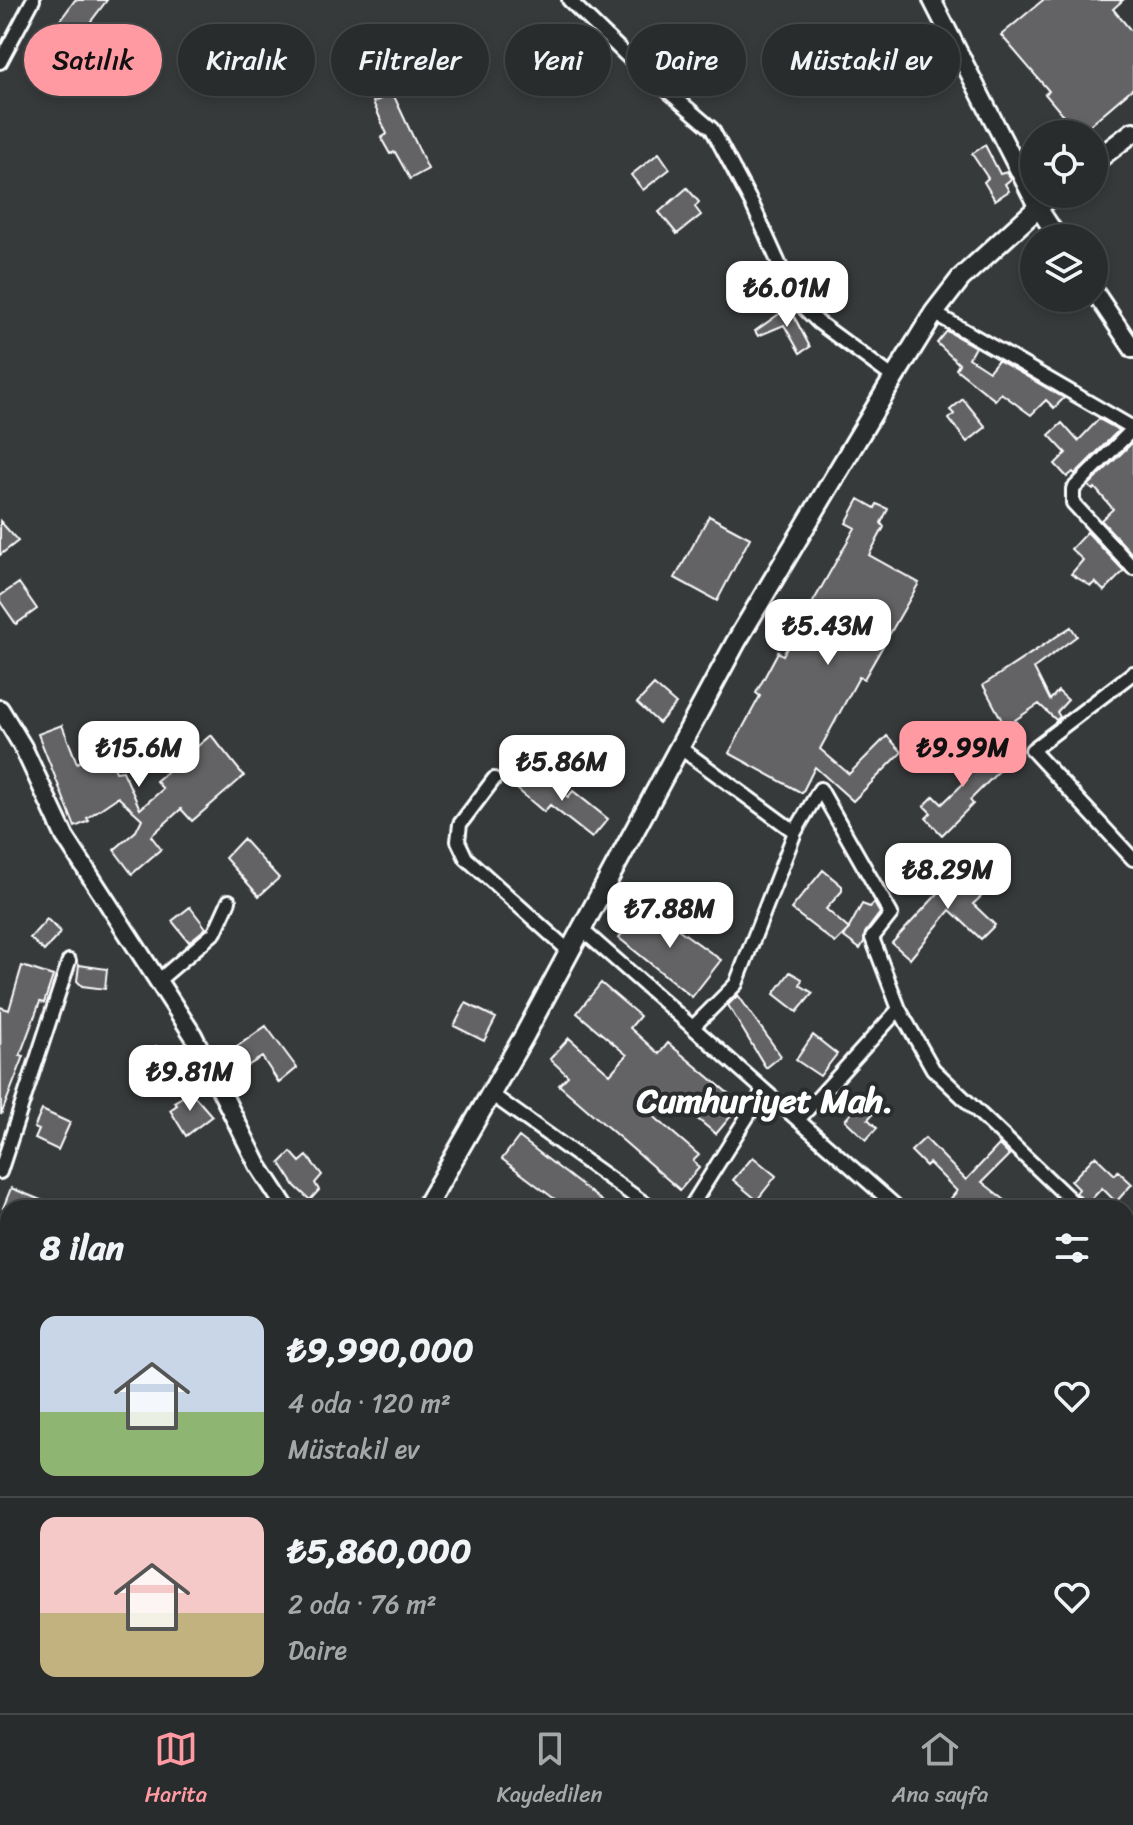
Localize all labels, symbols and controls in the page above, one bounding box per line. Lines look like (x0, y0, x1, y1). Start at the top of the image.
chip: Satılık (24, 24, 162, 96)
chip: Kiralık (178, 24, 315, 96)
chip: Filtreler (331, 24, 489, 96)
chip: Yeni (505, 24, 611, 96)
chip: Daire (627, 24, 746, 96)
chip: Müstakil ev (762, 24, 960, 96)
map controls (1020, 120, 1108, 312)
button: locate (1020, 120, 1108, 208)
button: layers (1020, 224, 1108, 312)
pin: ₺6.01M (722, 261, 852, 329)
text: ₺6.01M (744, 264, 830, 310)
pin: ₺5.43M (763, 599, 893, 667)
text: ₺5.43M (783, 602, 873, 648)
pin: ₺15.6M (74, 721, 204, 789)
pin: ₺9.99M (898, 721, 1028, 789)
text: ₺15.6M (96, 724, 182, 770)
text: ₺9.99M (917, 724, 1009, 770)
pin: ₺5.86M (497, 735, 627, 803)
text: ₺5.86M (517, 738, 607, 784)
pin: ₺8.29M (883, 843, 1013, 911)
text: ₺8.29M (903, 846, 993, 892)
pin: ₺7.88M (605, 882, 735, 950)
text: ₺7.88M (625, 885, 715, 931)
pin: ₺9.81M (125, 1045, 255, 1113)
text: ₺9.81M (147, 1048, 233, 1094)
district label: Cumhuriyet Mah. (636, 1071, 893, 1131)
text: 8 ilan (40, 1218, 124, 1278)
icon: filters (1050, 1226, 1094, 1270)
text: ₺9,990,000 (288, 1320, 474, 1380)
icon: home (104, 1348, 200, 1444)
icon: heart (1050, 1374, 1094, 1418)
text: 4 oda · 120 m² (288, 1380, 451, 1426)
text: Müstakil ev (288, 1426, 419, 1472)
text: ₺5,860,000 (288, 1521, 472, 1581)
icon: home (104, 1549, 200, 1645)
icon: heart (1050, 1575, 1094, 1619)
text: 2 oda · 76 m² (288, 1581, 437, 1627)
text: Daire (288, 1627, 347, 1673)
tab: Harita (145, 1727, 207, 1814)
tab: Kaydedilen (497, 1727, 602, 1814)
tab: Ana sayfa (892, 1727, 988, 1814)

